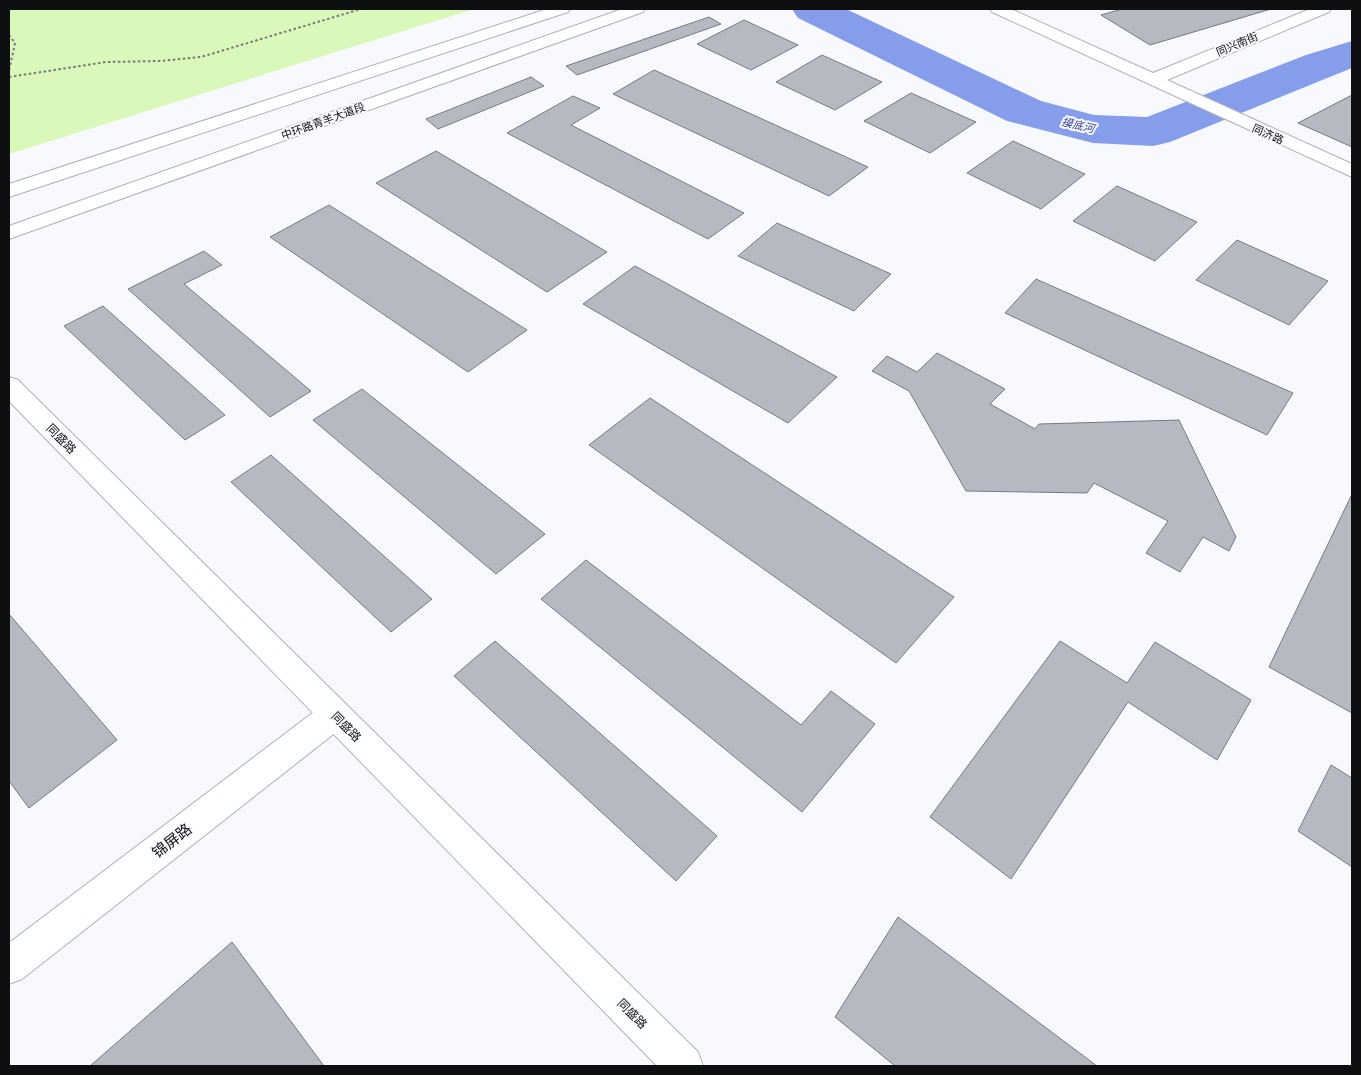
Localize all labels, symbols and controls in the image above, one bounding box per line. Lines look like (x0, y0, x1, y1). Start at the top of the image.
street label: 同兴南街 (1214, 29, 1260, 58)
street label: 中环路青羊大道段 (279, 99, 366, 142)
water label: 摸底河 (1061, 114, 1098, 135)
street label: 同济路 (1250, 121, 1286, 146)
street label: 同盛路 (44, 421, 79, 456)
street label: 同盛路 (329, 709, 364, 744)
street label: 锦屏路 (148, 819, 195, 861)
street label: 同盛路 (615, 996, 650, 1031)

